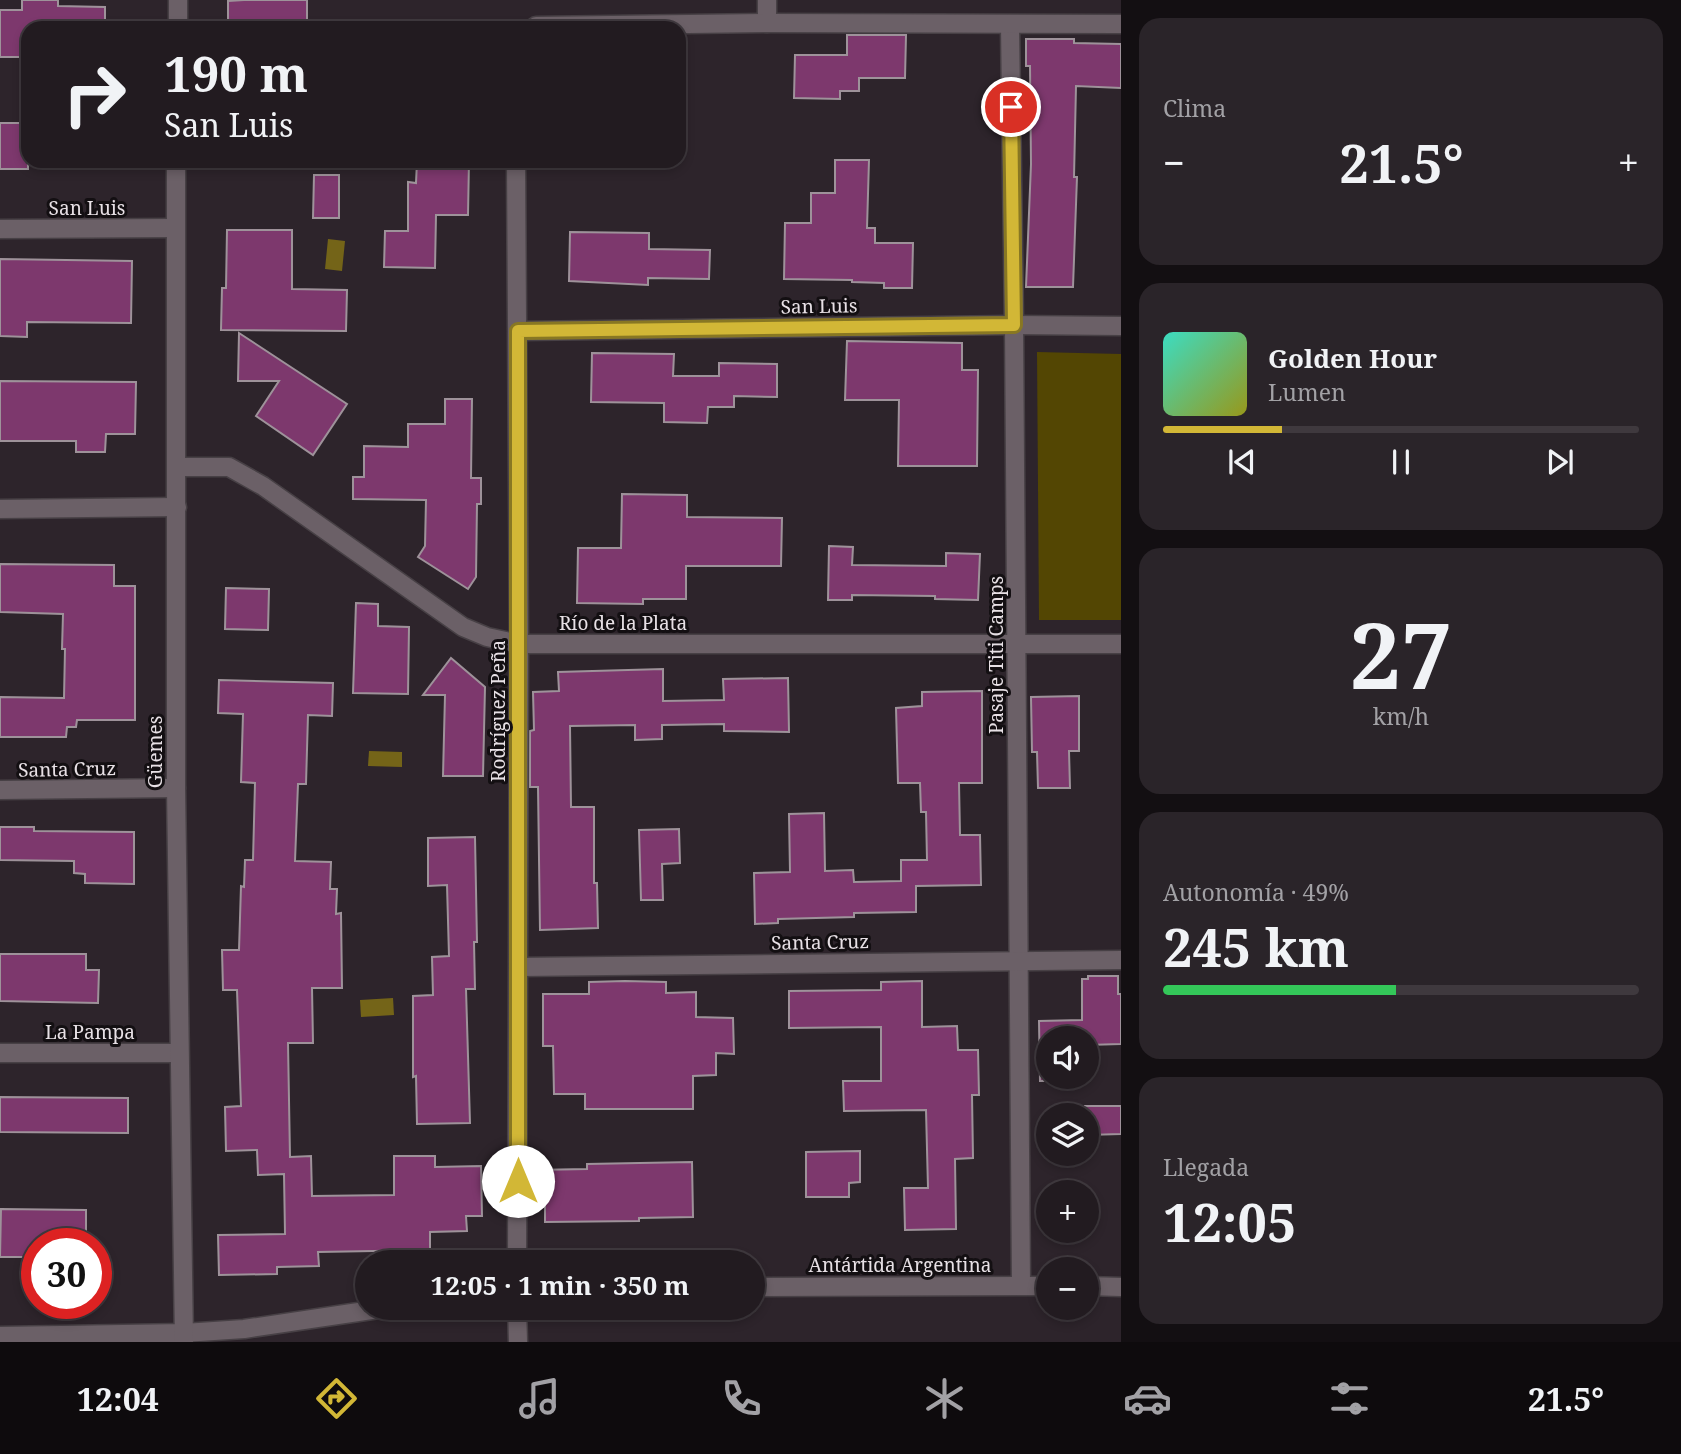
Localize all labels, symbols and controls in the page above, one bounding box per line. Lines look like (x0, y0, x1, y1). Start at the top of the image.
text: 190 m (164, 40, 308, 106)
icon: right (49, 49, 140, 140)
pin (981, 77, 1041, 137)
icon: arrive (992, 88, 1030, 126)
text: Clima (1163, 92, 1226, 124)
text: San Luis (164, 103, 293, 146)
text: 21.5° (1339, 127, 1464, 198)
text: − (1163, 136, 1185, 188)
text: + (1618, 136, 1639, 188)
street label: San Luis (49, 195, 125, 221)
street label: San Luis (780, 292, 858, 320)
text: Golden Hour (1268, 340, 1437, 376)
text: Lumen (1268, 376, 1346, 408)
icon: previous (1223, 443, 1261, 481)
icon: pause (1382, 443, 1420, 481)
icon: next (1541, 443, 1579, 481)
street label: Pasaje Titi Camps (983, 576, 1009, 734)
text: 27 (1350, 592, 1452, 716)
street label: Río de la Plata (559, 610, 687, 636)
street label: Rodríguez Peña (485, 640, 511, 782)
text: km/h (1373, 700, 1429, 732)
street label: Güemes (142, 716, 168, 788)
street label: Santa Cruz (18, 755, 116, 783)
text: Autonomía · 49% (1163, 876, 1349, 908)
text: 245 km (1163, 911, 1349, 982)
street label: Santa Cruz (771, 928, 869, 956)
street label: La Pampa (45, 1019, 135, 1045)
map controls (1036, 1026, 1099, 1320)
button: sound (1036, 1026, 1099, 1089)
button: layers (1036, 1103, 1099, 1166)
position arrow (481, 1144, 555, 1218)
text: Llegada (1163, 1151, 1249, 1183)
button: + (1036, 1180, 1099, 1243)
text: 12:05 (1163, 1186, 1296, 1257)
speed limit sign: 30 (21, 1228, 112, 1319)
street label: Antártida Argentina (809, 1252, 991, 1278)
button: − (1036, 1257, 1099, 1320)
text: 12:05 · 1 min · 350 m (430, 1267, 690, 1303)
icon: directions (312, 1374, 361, 1423)
icon: music (515, 1374, 564, 1423)
icon: phone (717, 1374, 766, 1423)
icon: climate (920, 1374, 969, 1423)
icon: car (1123, 1374, 1172, 1423)
icon: filters (1325, 1374, 1374, 1423)
text: 12:04 (77, 1377, 159, 1420)
text: 21.5° (1528, 1377, 1604, 1420)

